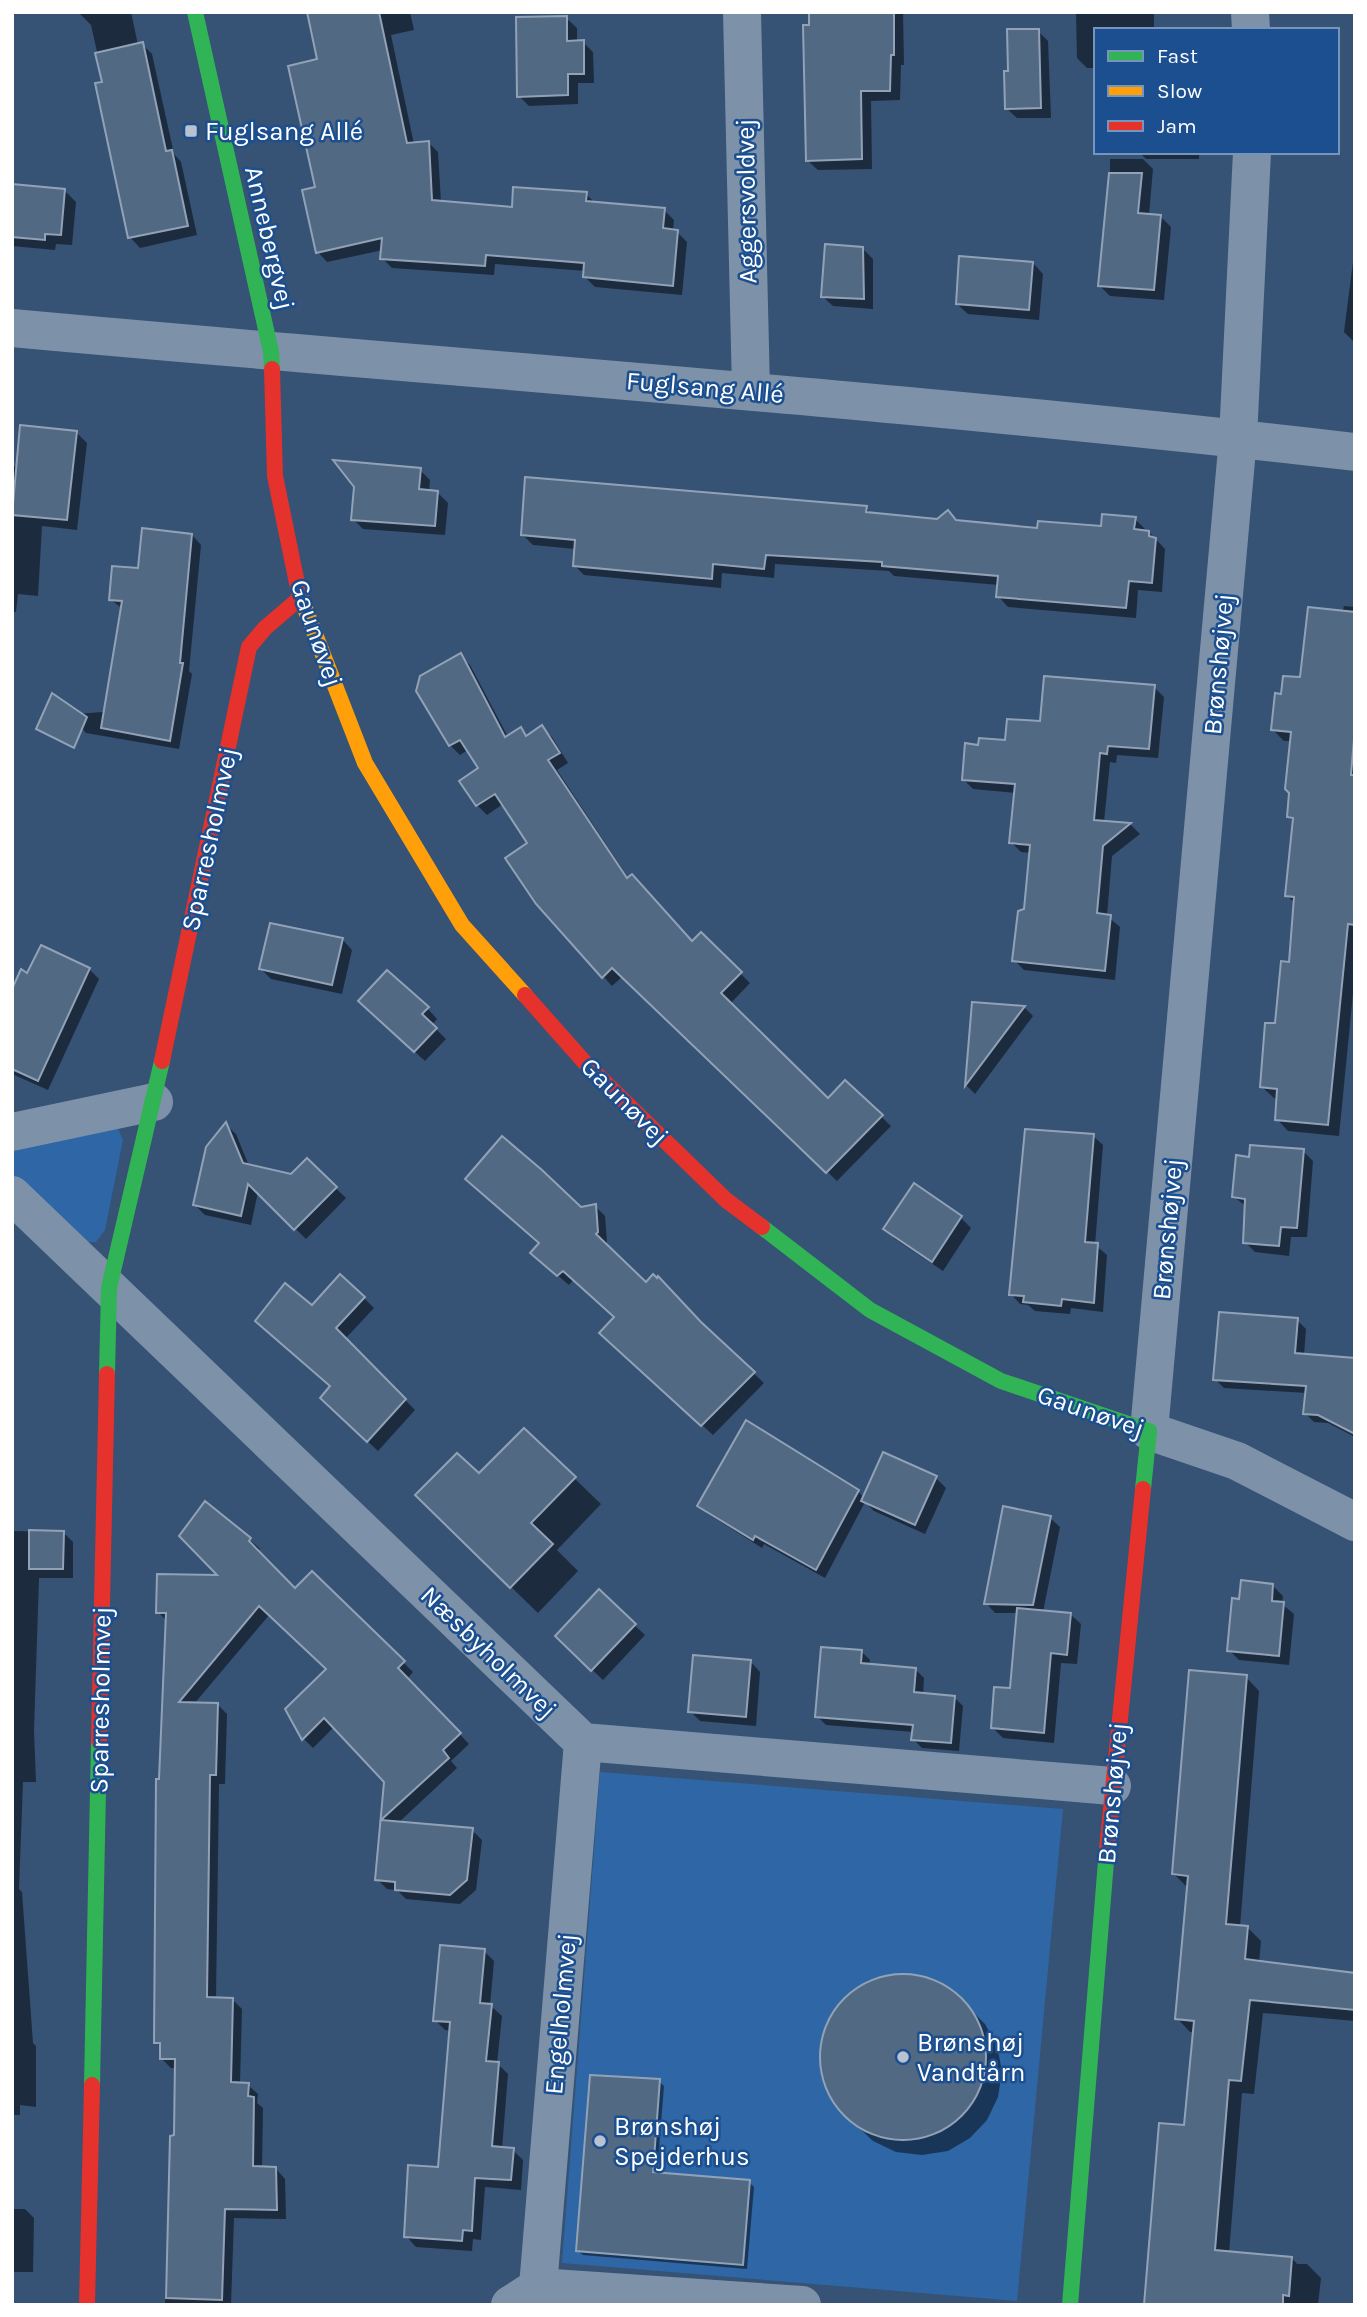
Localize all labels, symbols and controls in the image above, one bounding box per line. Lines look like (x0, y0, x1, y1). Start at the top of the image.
legend (1094, 28, 1339, 154)
text: Fast (1157, 44, 1198, 68)
text: Slow (1157, 79, 1202, 103)
text: Jam (1157, 114, 1197, 138)
place label: Fuglsang Allé (205, 116, 363, 147)
street label: Aggersvoldvej (730, 118, 763, 284)
marker: Fuglsang Allé (183, 123, 199, 139)
street label: Annebergvej (238, 163, 301, 313)
street label: Fuglsang Allé (625, 365, 785, 410)
street label: Gaunøvej (284, 576, 349, 691)
street label: Brønshøjvej (1197, 592, 1240, 736)
street label: Sparresholmvej (175, 744, 244, 934)
street label: Gaunøvej (574, 1051, 675, 1152)
street label: Brønshøjvej (1146, 1157, 1189, 1301)
street label: Gaunøvej (1033, 1379, 1148, 1444)
street label: Næsbyholmvej (414, 1580, 563, 1725)
street label: Sparresholmvej (83, 1606, 118, 1794)
street label: Brønshøjvej (1091, 1721, 1134, 1865)
street label: Engelholmvej (538, 1932, 583, 2096)
place label: Brønshøj Vandtårn (917, 2027, 1025, 2088)
marker: Brønshøj Vandtårn (895, 2049, 911, 2065)
place label: Brønshøj Spejderhus (614, 2111, 750, 2172)
marker: Brønshøj Spejderhus (592, 2133, 608, 2149)

